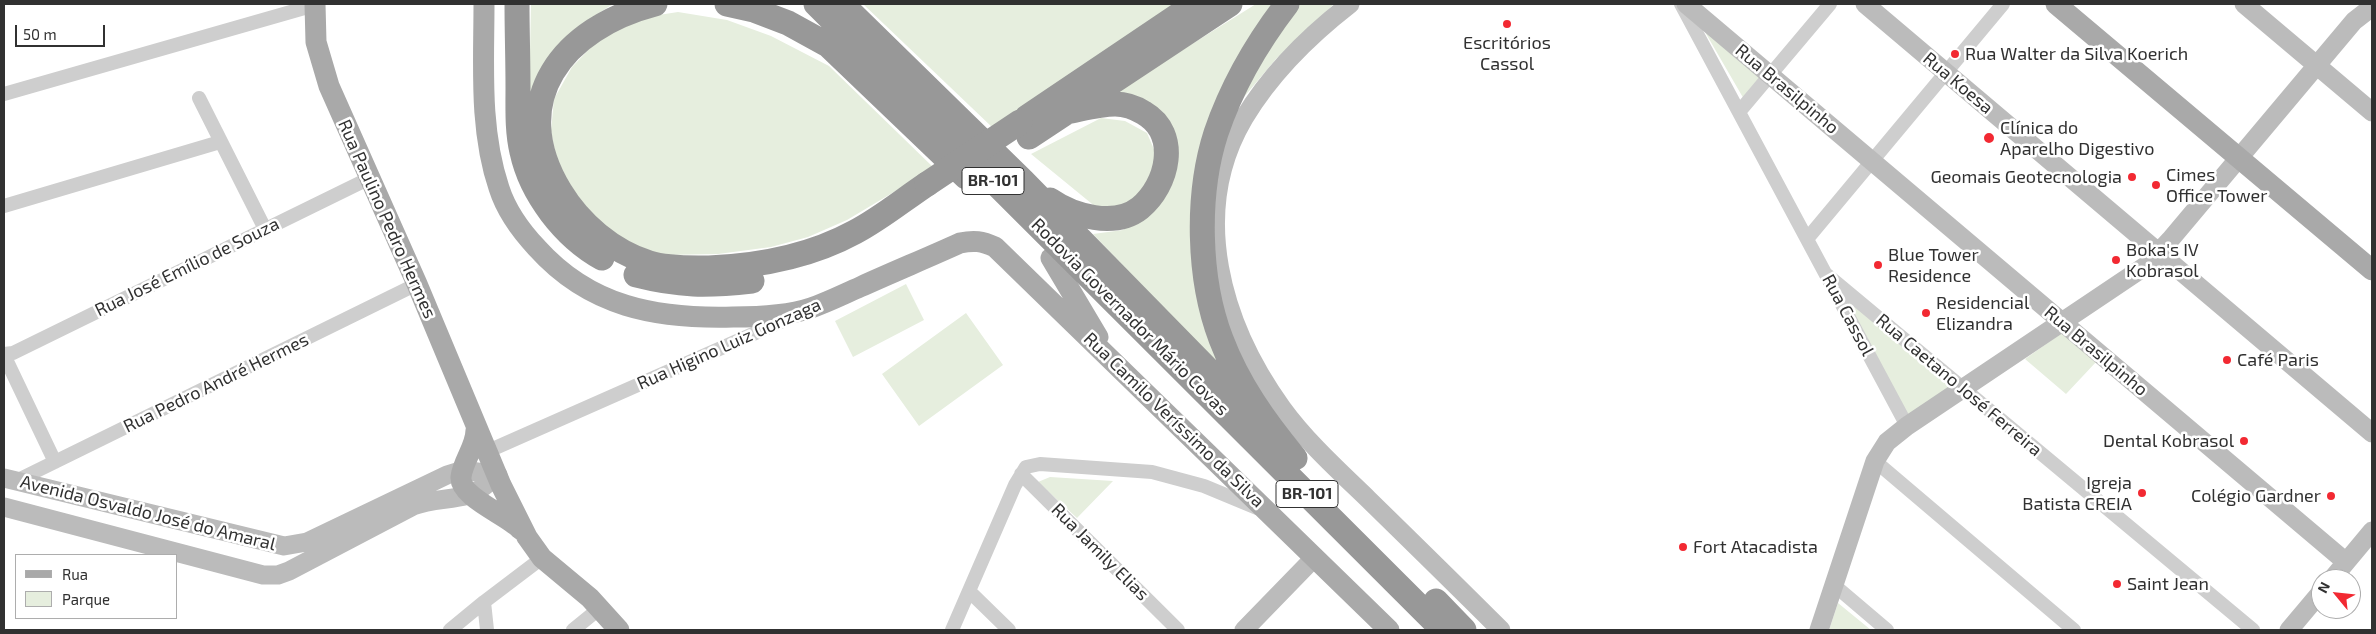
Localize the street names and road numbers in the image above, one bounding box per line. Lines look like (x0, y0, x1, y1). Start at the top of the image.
street label: Rua Brasilpinho (1731, 39, 1843, 139)
street label: Rua Koesa (1919, 48, 1997, 118)
street label: Rua Paulino Pedro Hermes (333, 116, 441, 322)
road number: BR-101 (962, 168, 1024, 195)
street label: Rua José Emílio de Souza (91, 213, 283, 321)
street label: Rodovia Governador Mário Covas (1027, 214, 1233, 420)
street label: Rua Cassol (1818, 271, 1878, 359)
street label: Rua Higino Luiz Gonzaga (634, 294, 824, 394)
street label: Rua Brasilpinho (2040, 301, 2152, 401)
street label: Rua Caetano José Ferreira (1872, 309, 2046, 461)
street label: Rua Camilo Veríssimo da Silva (1079, 328, 1269, 512)
street label: Rua Pedro André Hermes (120, 329, 312, 437)
street label: Avenida Osvaldo José do Amaral (18, 471, 278, 555)
road number: BR-101 (1276, 480, 1338, 508)
street label: Rua Jamily Elias (1047, 499, 1153, 605)

